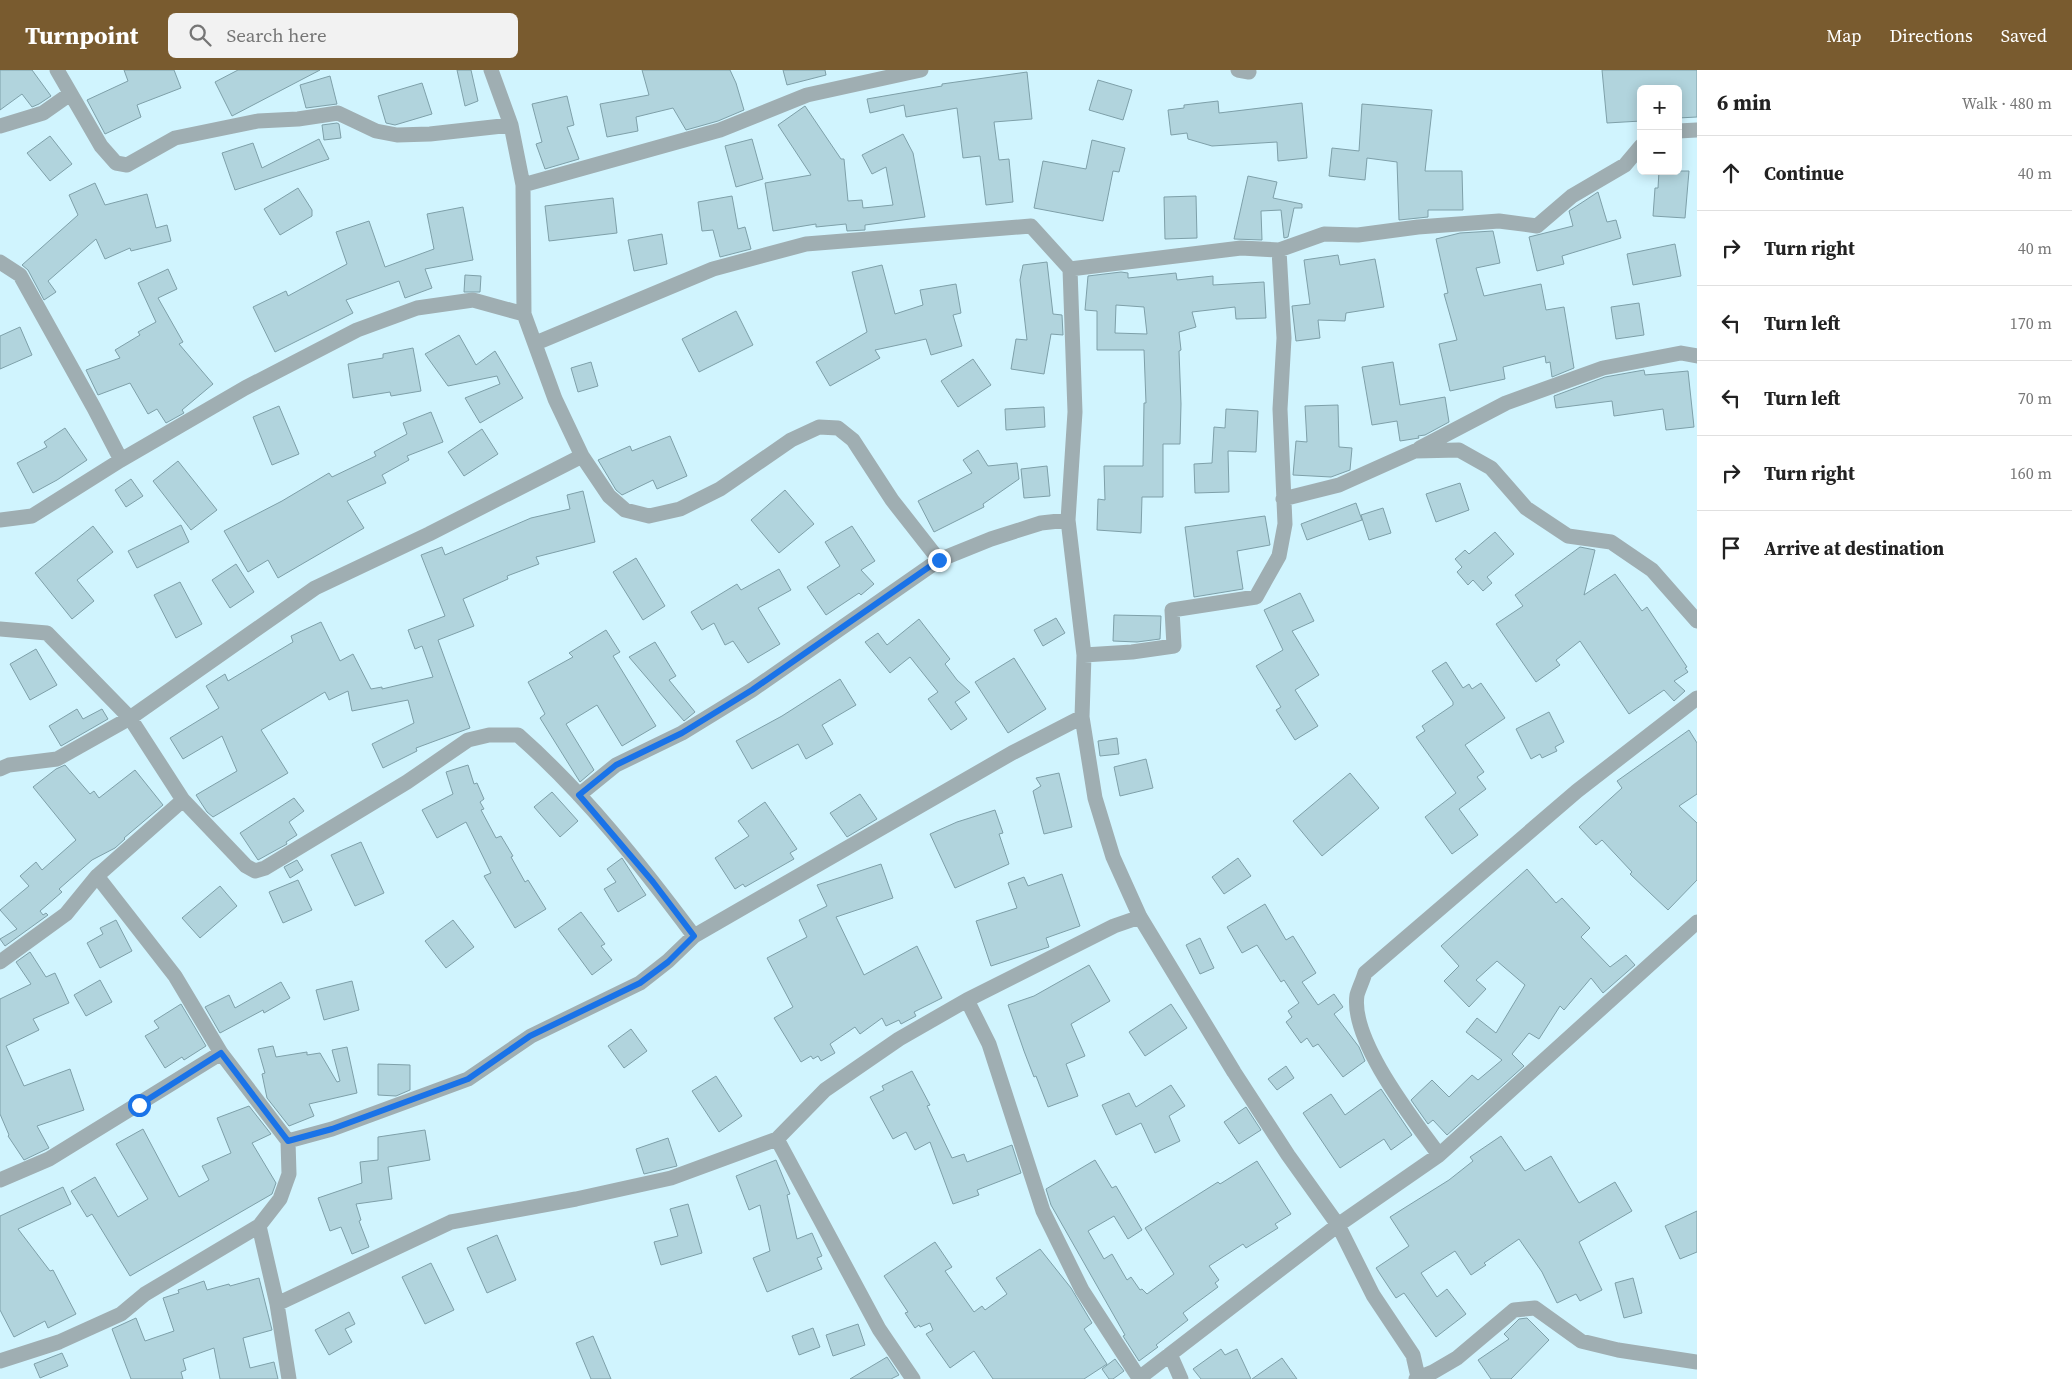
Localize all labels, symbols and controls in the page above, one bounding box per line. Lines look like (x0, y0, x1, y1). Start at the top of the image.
search box (168, 13, 518, 58)
text: Turnpoint (25, 19, 138, 52)
icon: search (186, 21, 214, 49)
text: Search here (226, 22, 327, 48)
text: Map (1826, 23, 1862, 48)
text: Directions (1890, 23, 1973, 48)
text: Saved (2001, 23, 2047, 48)
map controls (1637, 85, 1682, 175)
button: + (1637, 85, 1682, 130)
text: 6 min (1717, 88, 1772, 117)
text: Walk · 480 m (1962, 92, 2052, 114)
button: − (1637, 130, 1682, 175)
icon: ahead (1717, 159, 1745, 187)
text: Continue (1764, 160, 1844, 186)
text: 40 m (2018, 162, 2052, 184)
icon: right (1717, 234, 1745, 262)
text: Turn right (1764, 235, 1855, 261)
text: 40 m (2018, 237, 2052, 259)
icon: left (1717, 309, 1745, 337)
text: Turn left (1764, 310, 1840, 336)
text: 170 m (2010, 312, 2052, 334)
icon: left (1717, 384, 1745, 412)
text: Turn left (1764, 385, 1840, 411)
text: 70 m (2018, 387, 2052, 409)
icon: right (1717, 459, 1745, 487)
text: Turn right (1764, 460, 1855, 486)
text: 160 m (2010, 462, 2052, 484)
icon: arrive (1717, 534, 1745, 562)
text: Arrive at destination (1764, 535, 1944, 561)
route end (928, 549, 951, 572)
route start (128, 1094, 151, 1117)

